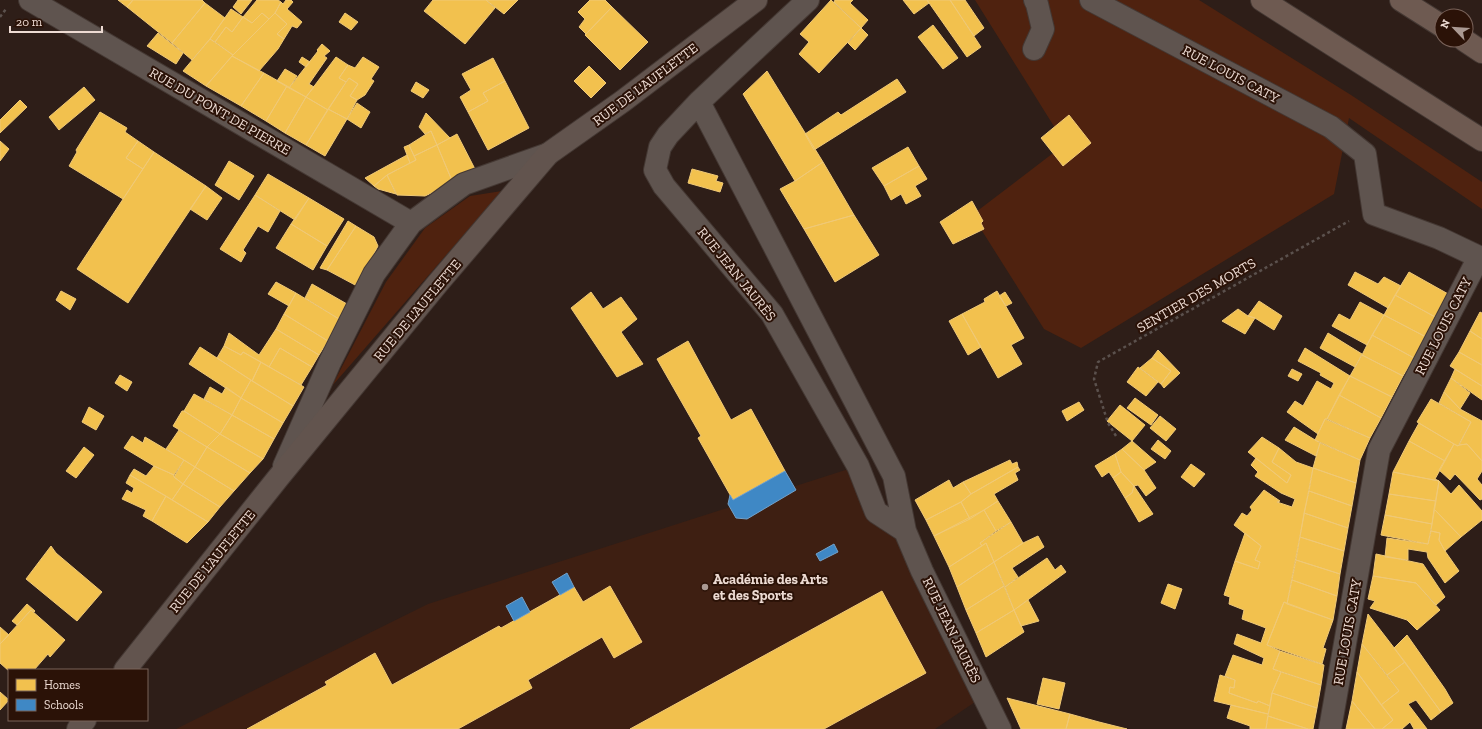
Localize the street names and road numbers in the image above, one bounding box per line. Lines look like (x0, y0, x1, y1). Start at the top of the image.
street label: RUE DE L'AUFLETTE (589, 39, 701, 129)
street label: RUE LOUIS CATY (1179, 42, 1283, 107)
street label: RUE DU PONT DE PIERRE (146, 64, 293, 159)
street label: RUE JEAN JAURÈS (694, 224, 780, 324)
street label: SENTIER DES MORTS (1134, 254, 1259, 336)
street label: RUE DE L'AUFLETTE (370, 256, 465, 364)
street label: RUE LOUIS CATY (1411, 274, 1476, 378)
street label: RUE DE L'AUFLETTE (166, 507, 259, 616)
street label: RUE JEAN JAURÈS (919, 575, 984, 686)
street label: RUE LOUIS CATY (1330, 577, 1365, 686)

